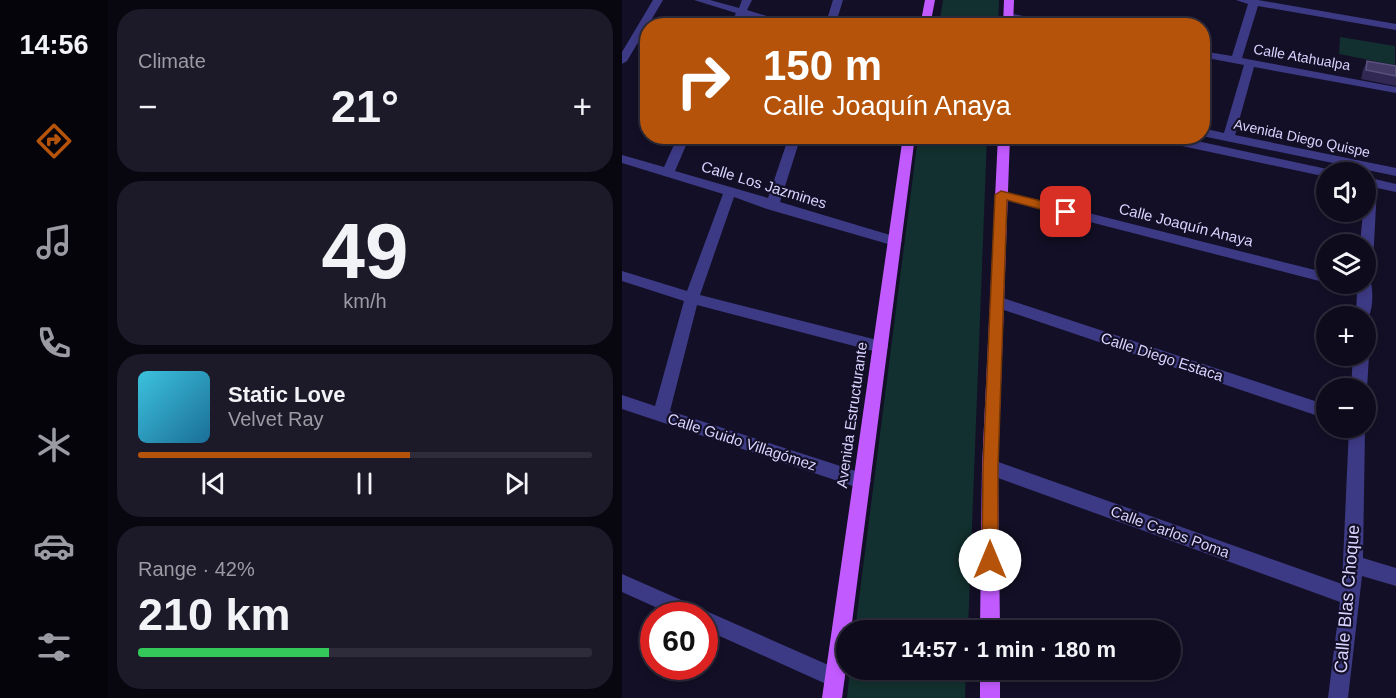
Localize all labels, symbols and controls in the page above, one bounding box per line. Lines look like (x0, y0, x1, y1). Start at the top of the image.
text: 14:56 (19, 30, 89, 60)
street label: Calle Atahualpa (1252, 41, 1352, 73)
icon: right (664, 42, 742, 120)
text: 150 m (763, 42, 882, 89)
text: Climate (138, 50, 206, 72)
text: 21° (331, 81, 399, 132)
text: − (138, 88, 157, 125)
text: + (573, 88, 592, 125)
text: Calle Joaquín Anaya (763, 91, 1011, 121)
street label: Avenida Diego Quispe (1232, 116, 1372, 160)
icon: directions (33, 120, 75, 162)
street label: Calle Los Jazmines (699, 157, 829, 212)
map controls (1316, 162, 1376, 438)
button: sound (1316, 162, 1376, 222)
pin (1040, 186, 1091, 237)
icon: arrive (1049, 195, 1082, 228)
street label: Calle Joaquín Anaya (1117, 200, 1256, 250)
text: 49 (322, 207, 408, 295)
icon: music (33, 221, 75, 263)
button: layers (1316, 234, 1376, 294)
text: km/h (343, 290, 387, 312)
button: + (1316, 306, 1376, 366)
icon: phone (33, 322, 75, 364)
street label: Calle Diego Estaca (1099, 329, 1226, 385)
street label: Avenida Estructurante (833, 341, 870, 489)
button: − (1316, 378, 1376, 438)
text: Static Love (228, 382, 345, 407)
text: Velvet Ray (228, 408, 324, 430)
street label: Calle Guido Villagómez (666, 409, 819, 474)
icon: climate (33, 424, 75, 466)
icon: previous (197, 467, 230, 500)
icon: pause (348, 467, 381, 500)
icon: next (500, 467, 533, 500)
street label: Calle Carlos Poma (1109, 502, 1232, 561)
street label: Calle Blas Choque (1331, 524, 1363, 674)
icon: car (33, 525, 75, 567)
position arrow (958, 528, 1022, 592)
text: Range · 42% (138, 558, 255, 580)
text: 210 km (138, 589, 291, 640)
speed limit sign: 60 (640, 602, 718, 680)
icon: filters (33, 626, 75, 668)
text: 14:57 · 1 min · 180 m (901, 637, 1116, 662)

